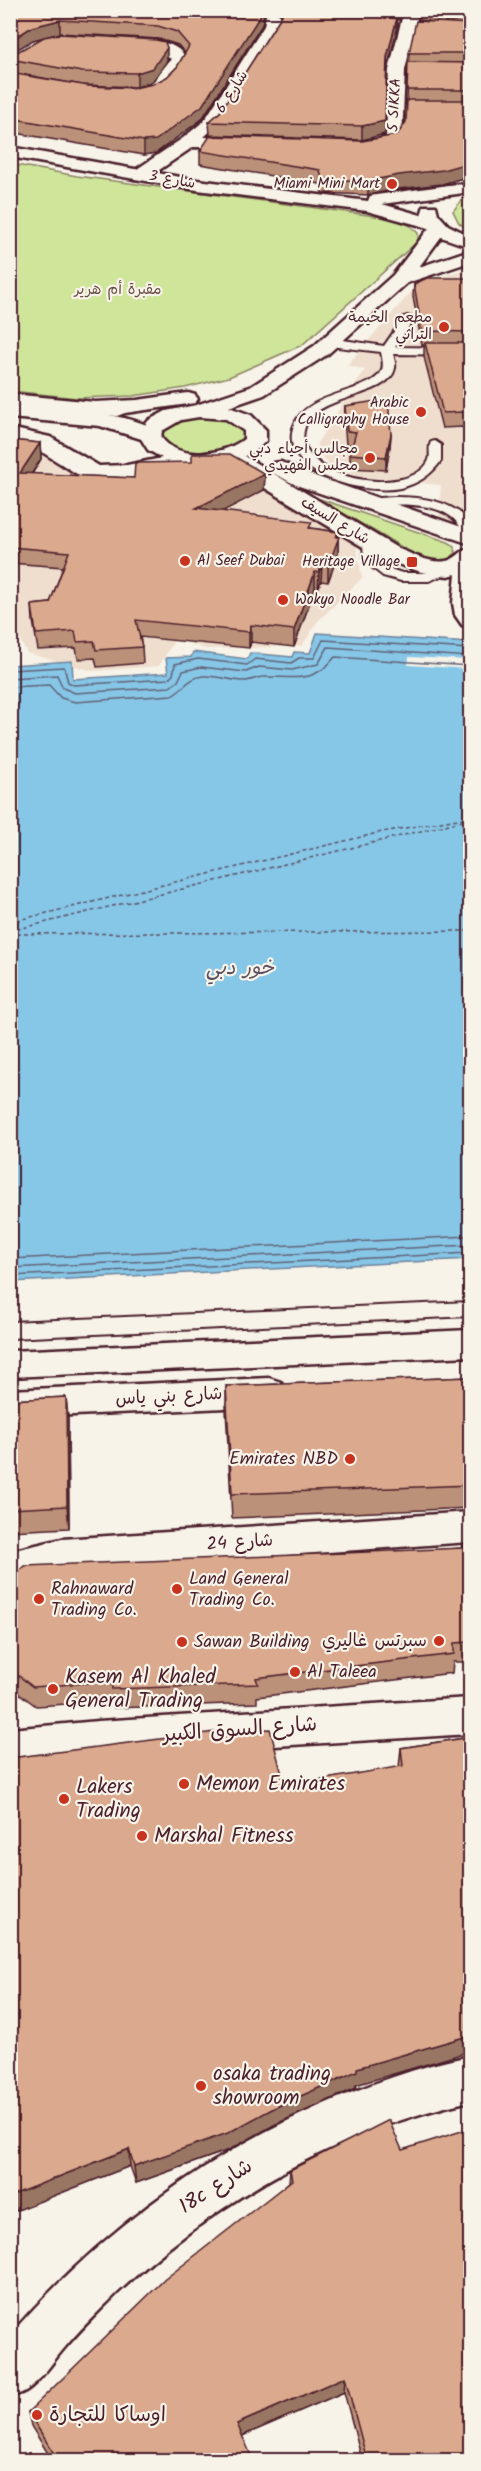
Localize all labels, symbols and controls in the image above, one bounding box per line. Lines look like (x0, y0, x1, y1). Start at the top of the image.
street label: شارع 6 (209, 66, 255, 118)
street label: 5 SIKKA (382, 78, 408, 132)
street label: شارع 3 (147, 164, 197, 196)
place label: Miami Mini Mart (273, 172, 380, 196)
marker: Miami Mini Mart (385, 177, 399, 191)
park label: مقبرة أم هرير (73, 278, 161, 302)
place label: مطعم الخيمة التراثي (348, 306, 432, 347)
marker: مطعم الخيمة التراثي (437, 320, 451, 334)
place label: Arabic Calligraphy House (297, 391, 409, 432)
marker: Arabic Calligraphy House (414, 405, 428, 419)
place label: مجالس أحياء دبي مجلس الفهيدي (249, 437, 358, 478)
marker: مجالس أحياء دبي مجلس الفهيدي (363, 451, 377, 465)
street label: شارع السيف (296, 491, 374, 551)
place label: Al Seef Dubai (197, 549, 286, 573)
place label: Heritage Village (302, 550, 400, 574)
marker: Al Seef Dubai (178, 554, 192, 568)
marker: Heritage Village (405, 555, 419, 569)
place label: Wokyo Noodle Bar (295, 588, 411, 612)
marker: Wokyo Noodle Bar (276, 593, 290, 607)
water label: خور دبي (206, 953, 274, 985)
street label: شارع بني ياس (115, 1380, 223, 1414)
place label: Emirates NBD (229, 1445, 338, 1474)
marker: Emirates NBD (343, 1452, 357, 1466)
street label: شارع 24 (206, 1526, 274, 1560)
place label: Land General Trading Co. (189, 1565, 289, 1615)
place label: Rahnaward Trading Co. (51, 1575, 137, 1625)
marker: Land General Trading Co. (170, 1582, 184, 1596)
marker: Rahnaward Trading Co. (32, 1592, 46, 1606)
place label: سبرتس غاليري (322, 1627, 427, 1656)
place label: Sawan Building (194, 1628, 310, 1657)
marker: سبرتس غاليري (432, 1634, 446, 1648)
marker: Sawan Building (175, 1635, 189, 1649)
place label: Al Taleea (307, 1658, 377, 1687)
place label: Kasem Al Khaled General Trading (65, 1661, 216, 1718)
marker: Al Taleea (288, 1665, 302, 1679)
marker: Kasem Al Khaled General Trading (46, 1682, 60, 1696)
street label: شارع السوق الكبير (160, 1708, 318, 1752)
place label: Memon Emirates (196, 1768, 345, 1801)
place label: Lakers Trading (76, 1771, 141, 1828)
marker: Memon Emirates (177, 1777, 191, 1791)
marker: Lakers Trading (57, 1792, 71, 1806)
place label: Marshal Fitness (154, 1820, 294, 1853)
marker: Marshal Fitness (135, 1829, 149, 1843)
place label: osaka trading showroom (213, 2058, 331, 2115)
marker: osaka trading showroom (194, 2079, 208, 2093)
street label: 18c شارع (172, 2151, 260, 2223)
place label: اوساكا للتجارة (49, 2399, 166, 2432)
marker: اوساكا للتجارة (30, 2408, 44, 2422)

